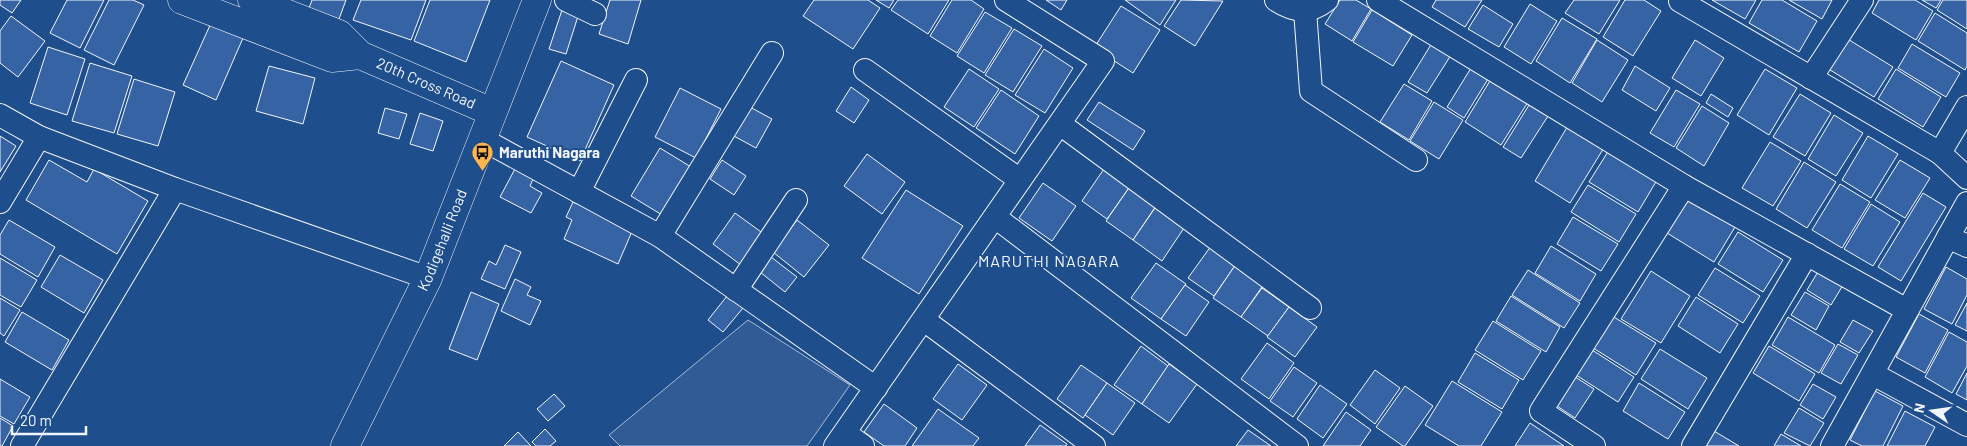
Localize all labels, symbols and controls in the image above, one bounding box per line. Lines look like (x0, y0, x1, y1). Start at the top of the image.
street label: 20th Cross Road (374, 53, 479, 112)
bus stop icon: Maruthi Nagara (471, 141, 495, 172)
place label: Maruthi Nagara (499, 143, 600, 161)
street label: Kodigehalli Road (413, 186, 470, 294)
district label: MARUTHI NAGARA (978, 251, 1120, 270)
north arrow (1907, 386, 1957, 436)
text: N (1910, 402, 1928, 414)
scale bar (12, 404, 86, 436)
text: 20 m (20, 411, 52, 429)

